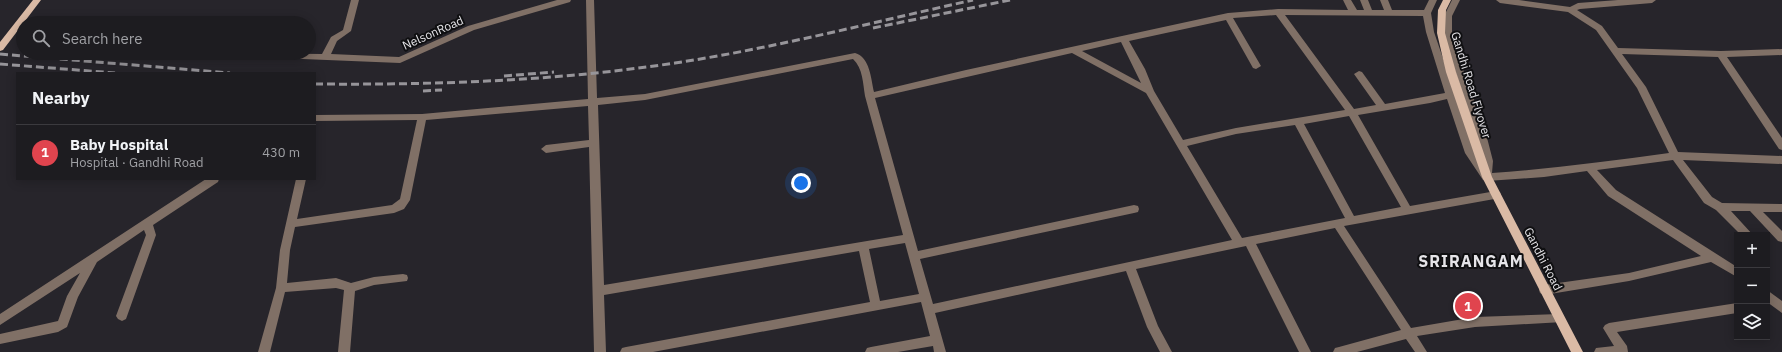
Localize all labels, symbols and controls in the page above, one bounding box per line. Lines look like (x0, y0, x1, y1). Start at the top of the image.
street label: NelsonRoad (400, 12, 466, 53)
search box (16, 16, 316, 60)
icon: search (30, 27, 52, 49)
text: Search here (62, 29, 142, 48)
street label: Gandhi Road Flyover (1448, 30, 1495, 141)
text: Nearby (32, 87, 90, 109)
text: Baby Hospital (70, 135, 168, 154)
text: 1 (41, 144, 49, 161)
text: 430 m (262, 144, 300, 161)
text: Hospital · Gandhi Road (70, 154, 204, 171)
your location (791, 173, 811, 193)
street label: Gandhi Road (1521, 225, 1566, 293)
map controls (1734, 232, 1770, 340)
button: + (1734, 232, 1770, 268)
district label: SRIRANGAM (1418, 251, 1524, 271)
button: − (1734, 268, 1770, 304)
pin: 1 (1455, 291, 1481, 321)
button: layers (1734, 304, 1770, 340)

